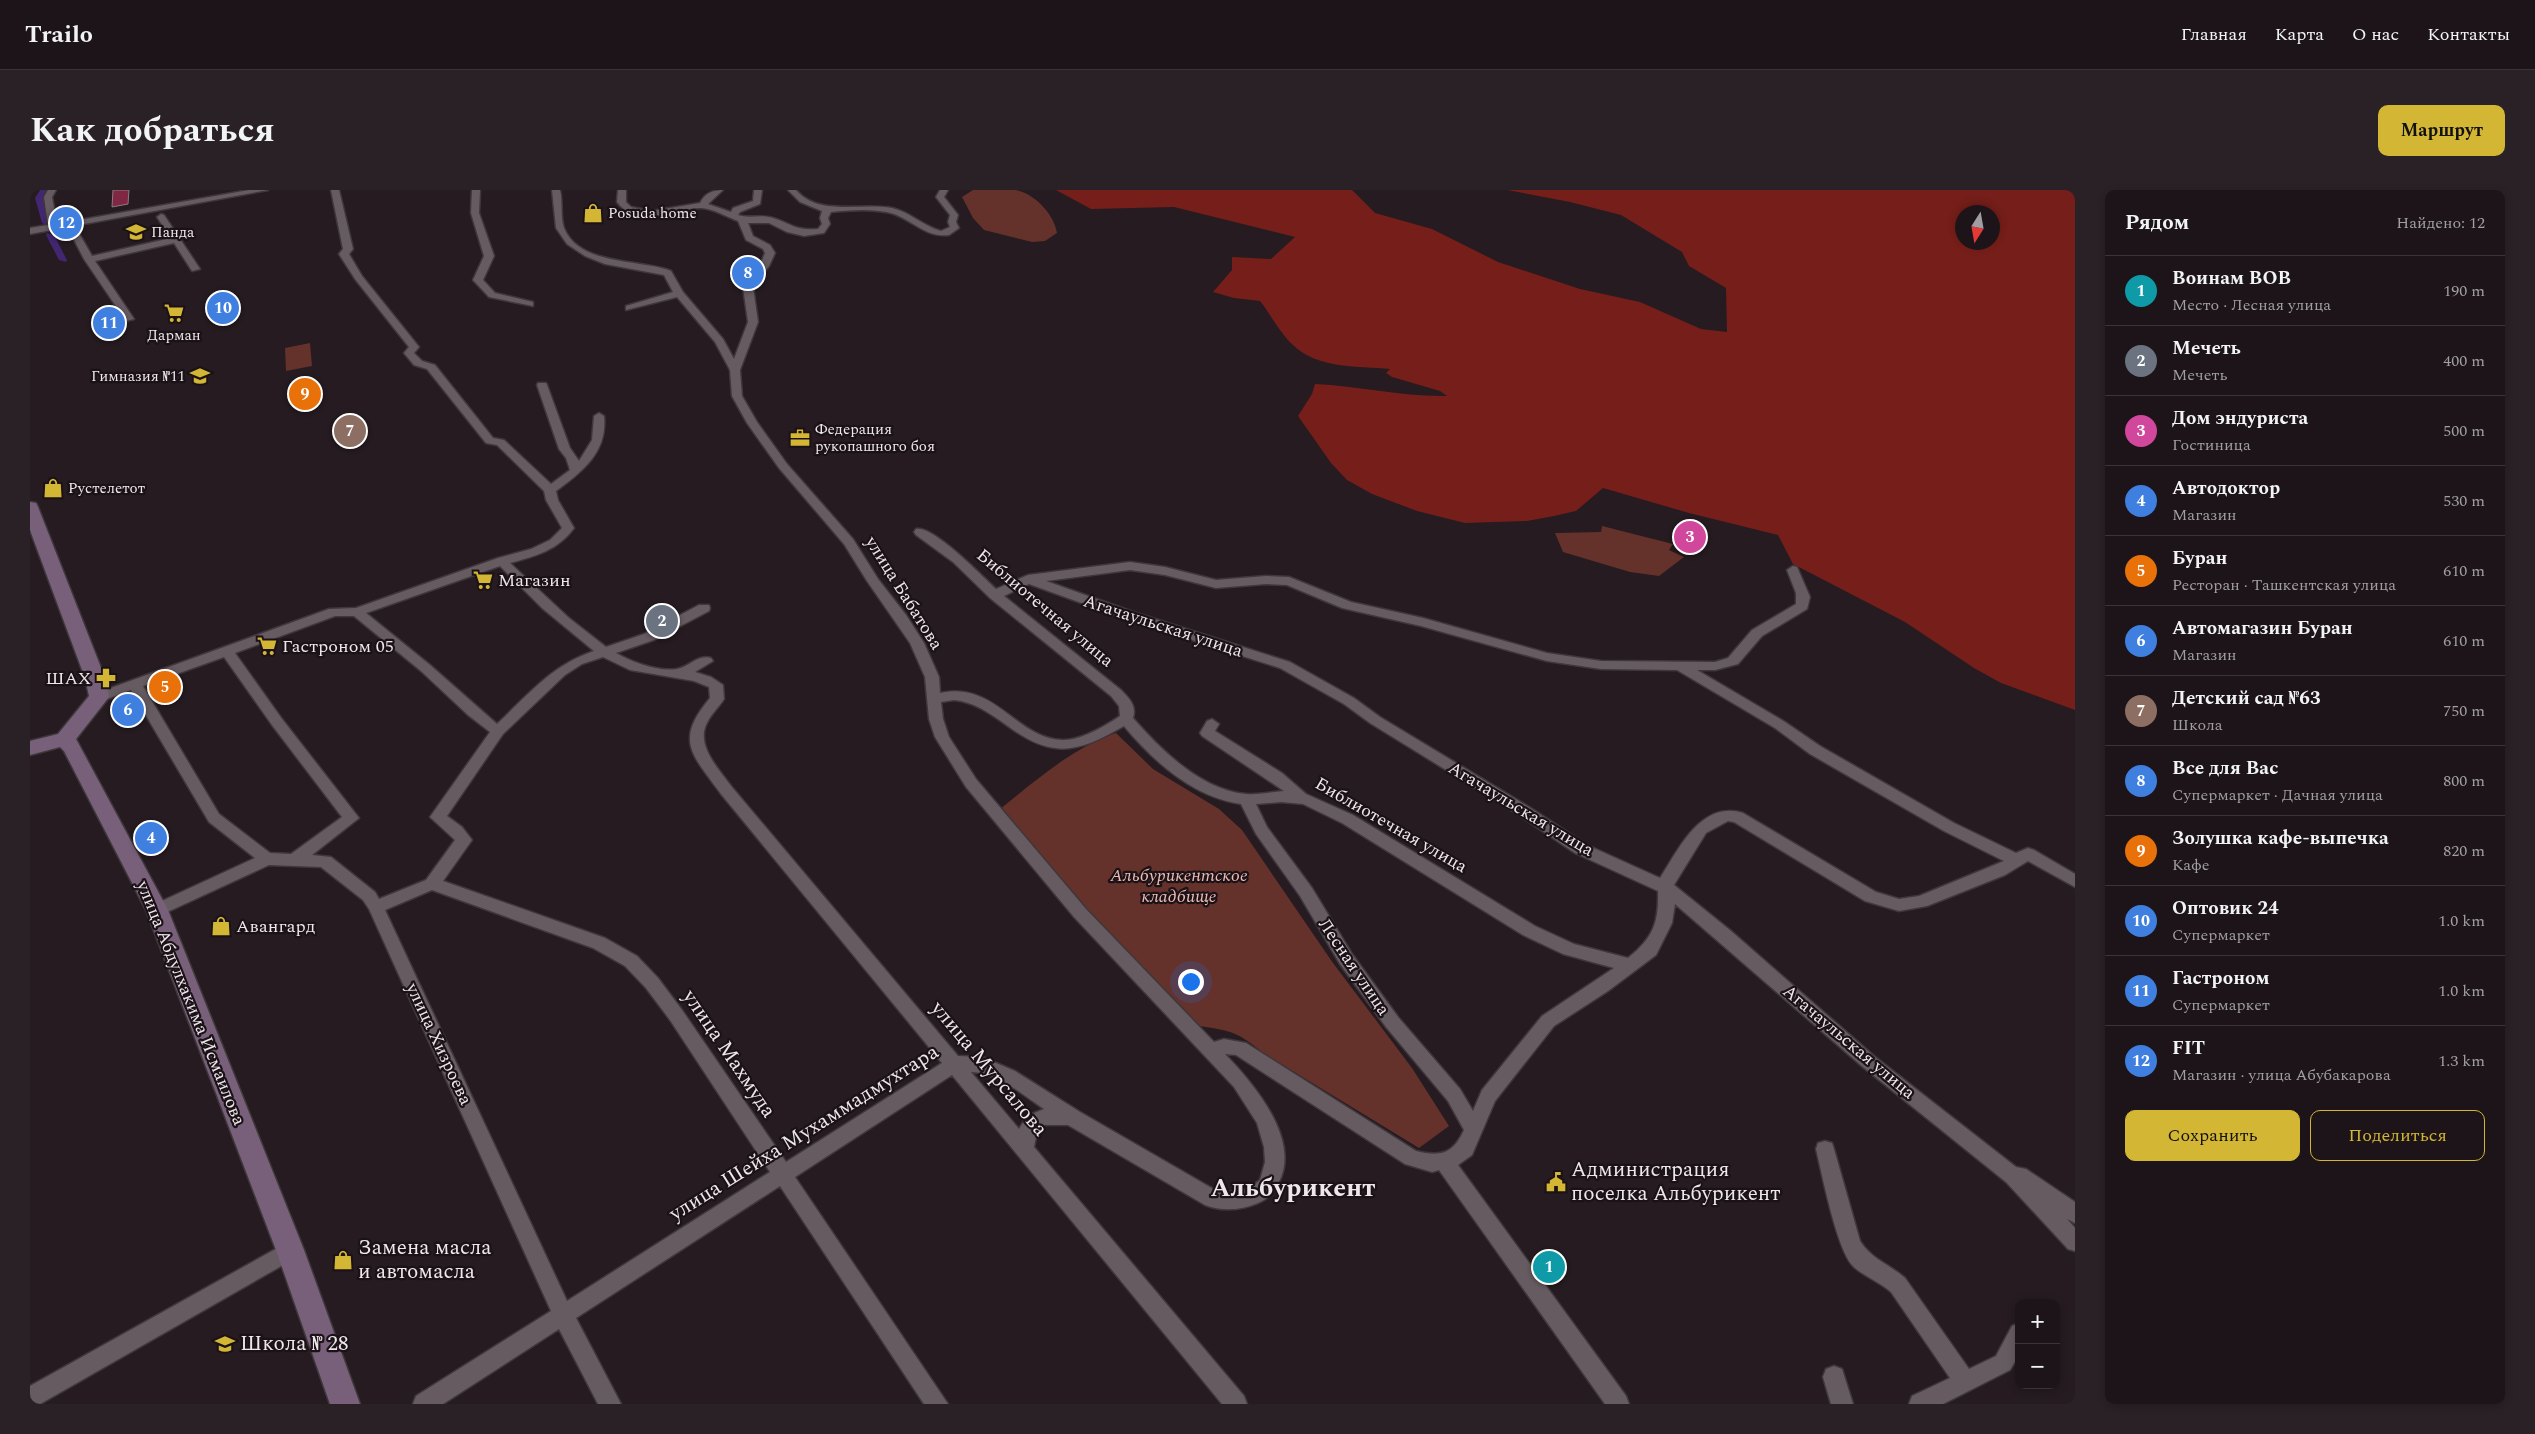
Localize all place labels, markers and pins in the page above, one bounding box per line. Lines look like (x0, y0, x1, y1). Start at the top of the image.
shop icon: Posuda home (582, 202, 604, 224)
place label: Posuda home (608, 202, 697, 225)
pin: 12 (50, 204, 82, 242)
school or university icon: Панда (125, 221, 147, 243)
place label: Панда (151, 221, 195, 244)
pin: 8 (732, 254, 764, 292)
pin: 10 (207, 289, 239, 327)
supermarket icon: Дарман (163, 302, 185, 324)
pin: 11 (93, 304, 125, 342)
place label: Дарман (147, 324, 201, 347)
place label: Гимназия №11 (91, 365, 185, 388)
school or university icon: Гимназия №11 (189, 365, 211, 387)
pin: 9 (289, 375, 321, 413)
pin: 7 (334, 412, 366, 450)
place label: Федерация рукопашного боя (815, 418, 935, 458)
office icon: Федерация рукопашного боя (789, 427, 811, 449)
shop icon: Рустелетот (42, 477, 64, 499)
place label: Рустелетот (68, 477, 145, 500)
pin: 3 (1674, 518, 1706, 556)
place label: Магазин (498, 567, 571, 594)
supermarket icon: Магазин (472, 569, 494, 591)
pin: 2 (646, 602, 678, 640)
place label: Гастроном 05 (282, 633, 394, 660)
supermarket icon: Гастроном 05 (256, 635, 278, 657)
place label: ШАХ (45, 665, 91, 692)
pharmacy icon: ШАХ (95, 667, 117, 689)
pin: 5 (149, 668, 181, 706)
pin: 6 (112, 691, 144, 729)
pin: 4 (135, 819, 167, 857)
place label: Авангард (236, 913, 315, 940)
shop icon: Авангард (210, 915, 232, 937)
place label: Администрация поселка Альбурикент (1571, 1154, 1781, 1210)
public building icon: Администрация поселка Альбурикент (1545, 1171, 1567, 1193)
place label: Замена масла и автомасла (358, 1232, 492, 1288)
pin: 1 (1533, 1248, 1565, 1286)
shop icon: Замена масла и автомасла (332, 1249, 354, 1271)
place label: Школа № 28 (240, 1328, 348, 1360)
school or university icon: Школа № 28 (214, 1333, 236, 1355)

